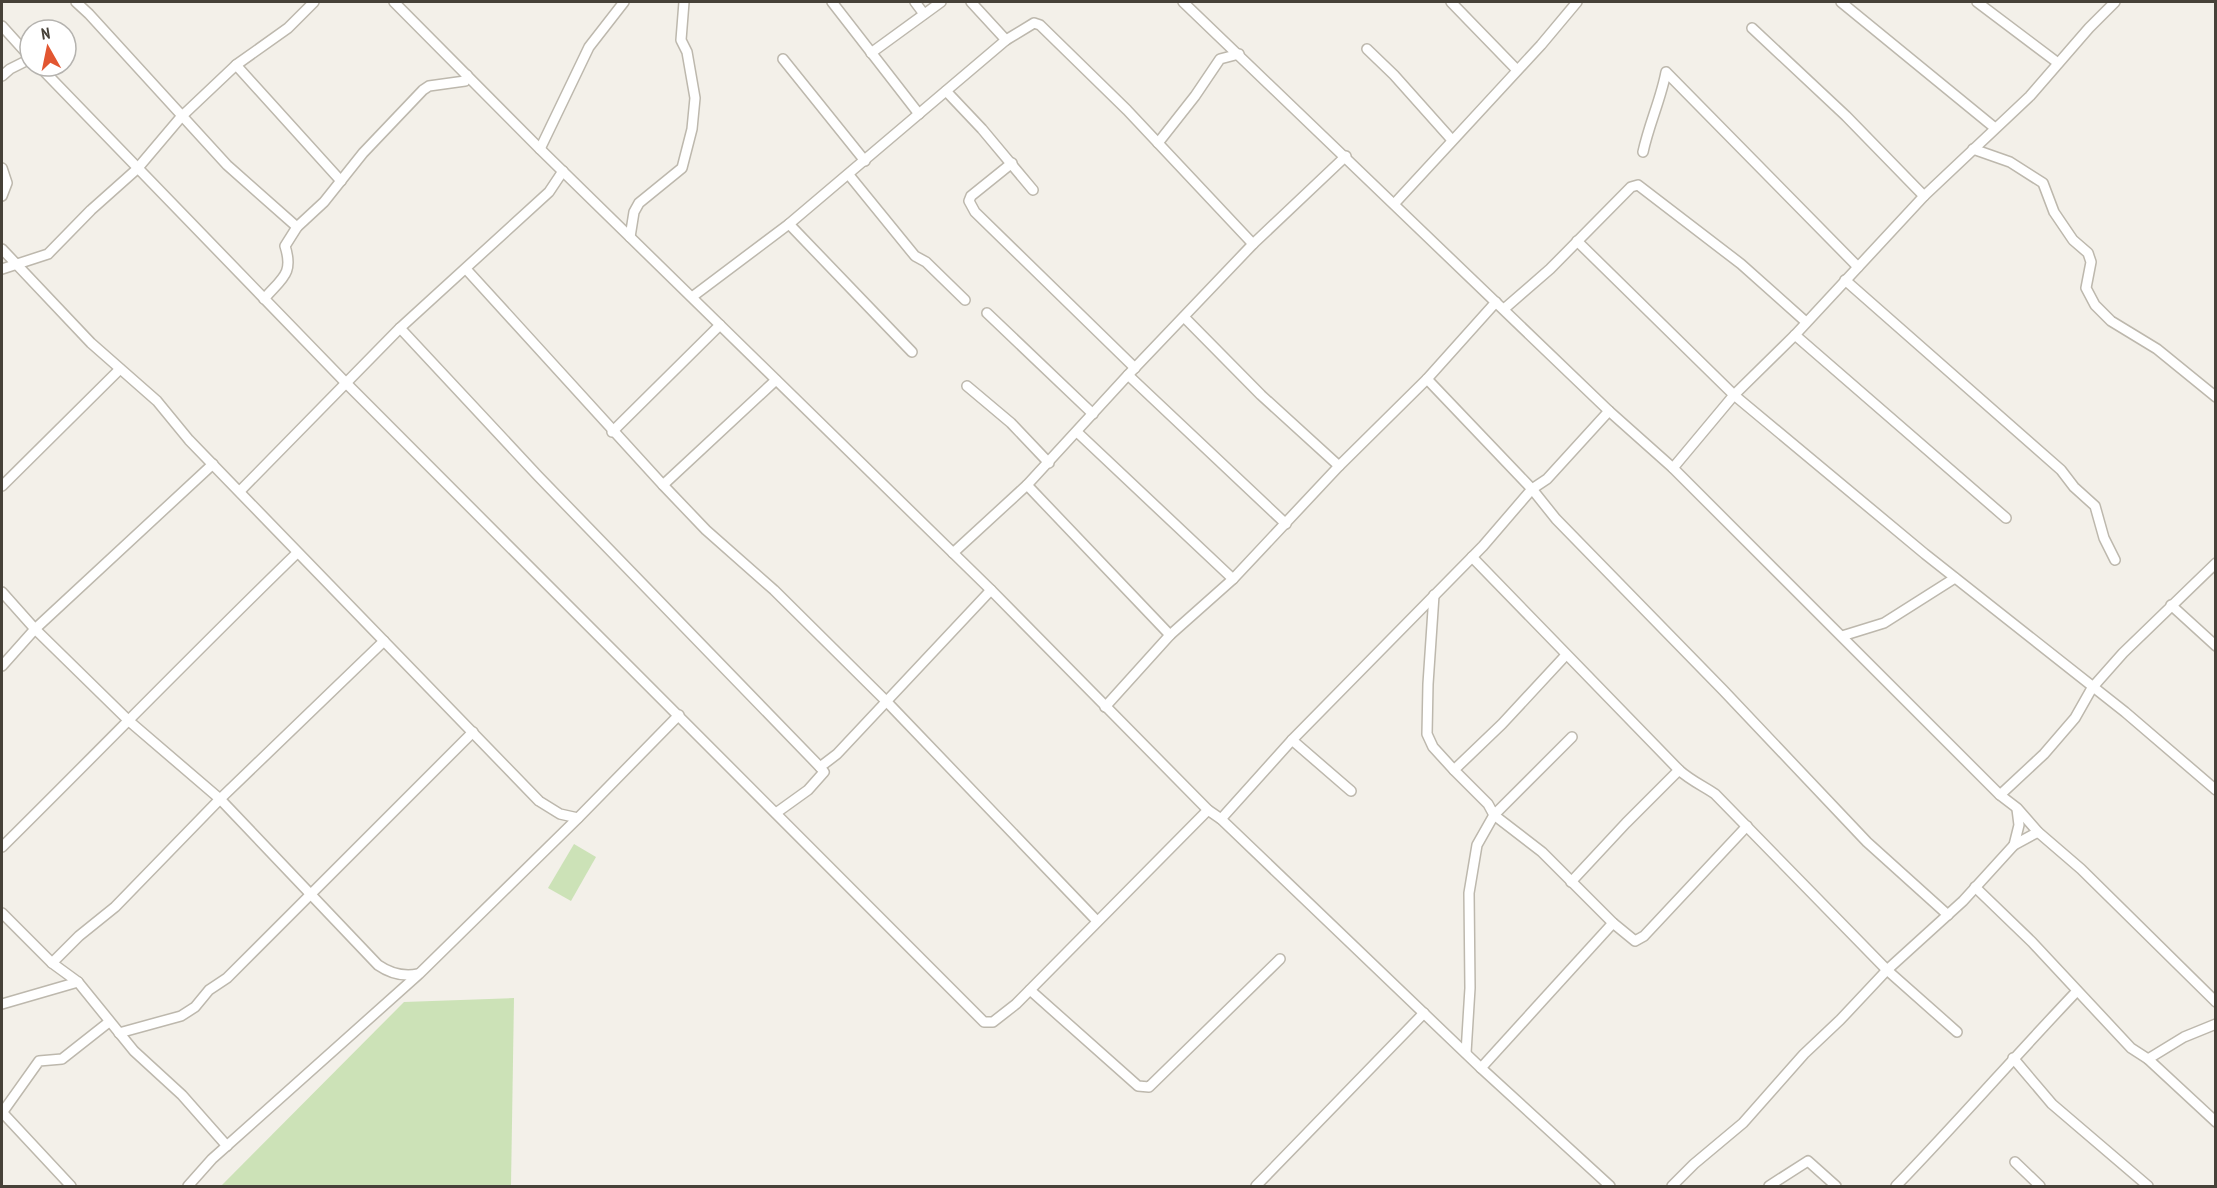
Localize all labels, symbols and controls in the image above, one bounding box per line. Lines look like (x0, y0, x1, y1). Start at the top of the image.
north arrow (18, 18, 78, 78)
text: N (40, 23, 51, 44)

